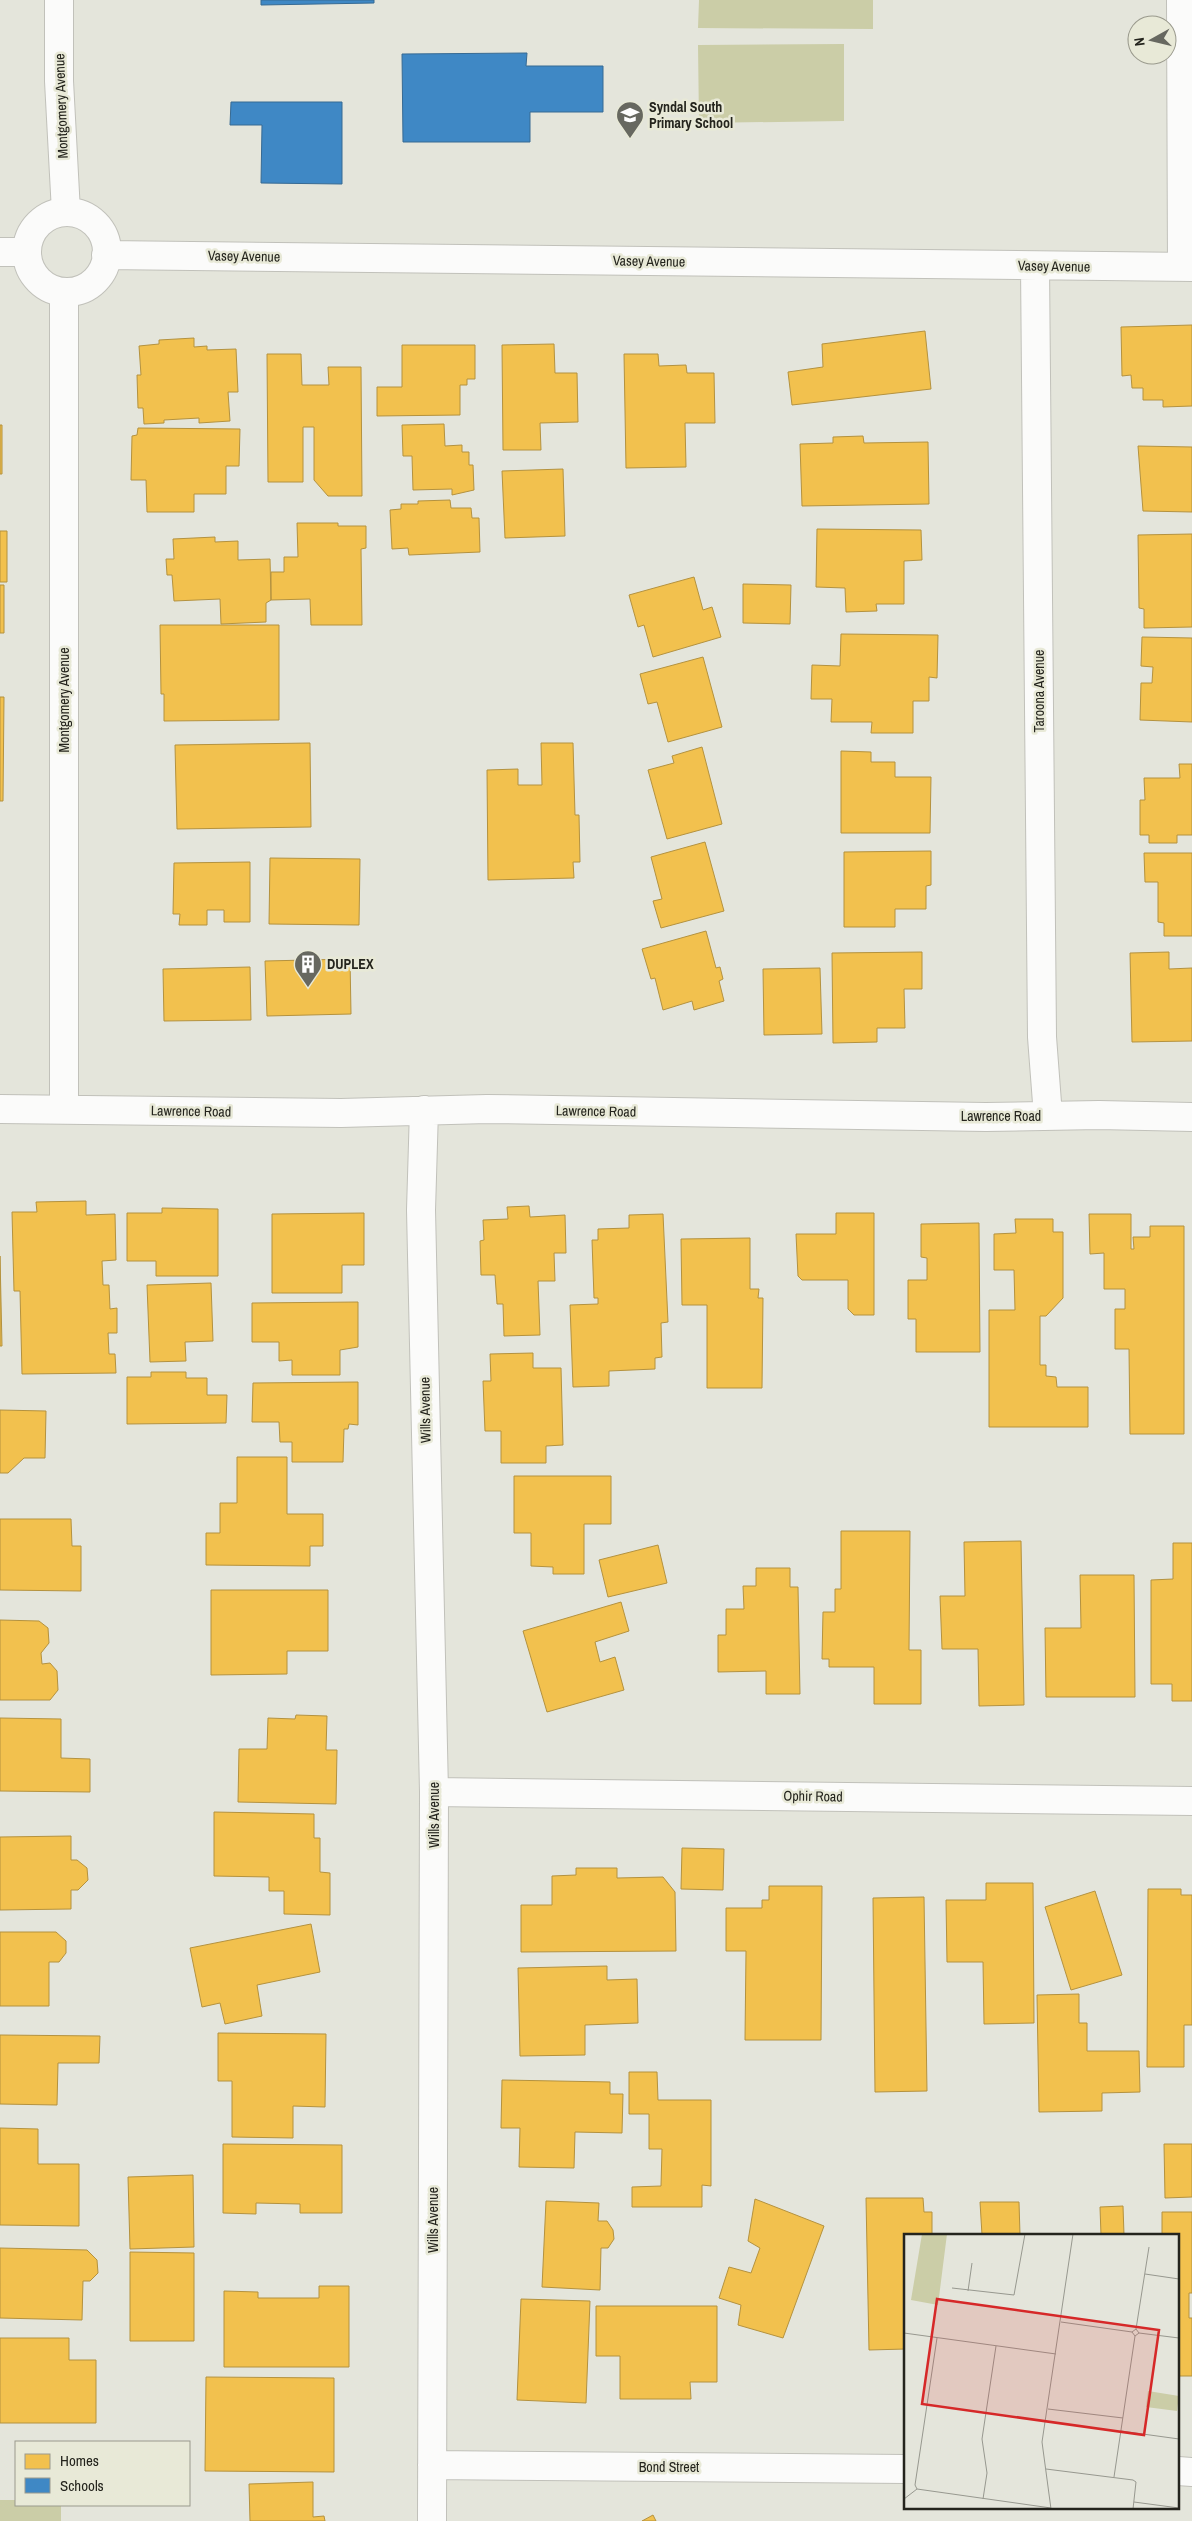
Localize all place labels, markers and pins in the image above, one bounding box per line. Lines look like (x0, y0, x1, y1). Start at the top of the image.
place label: Syndal South Primary School (649, 98, 733, 132)
school or university icon: Syndal South Primary School (615, 100, 645, 139)
building icon: DUPLEX (293, 949, 323, 988)
place label: DUPLEX (327, 955, 374, 973)

